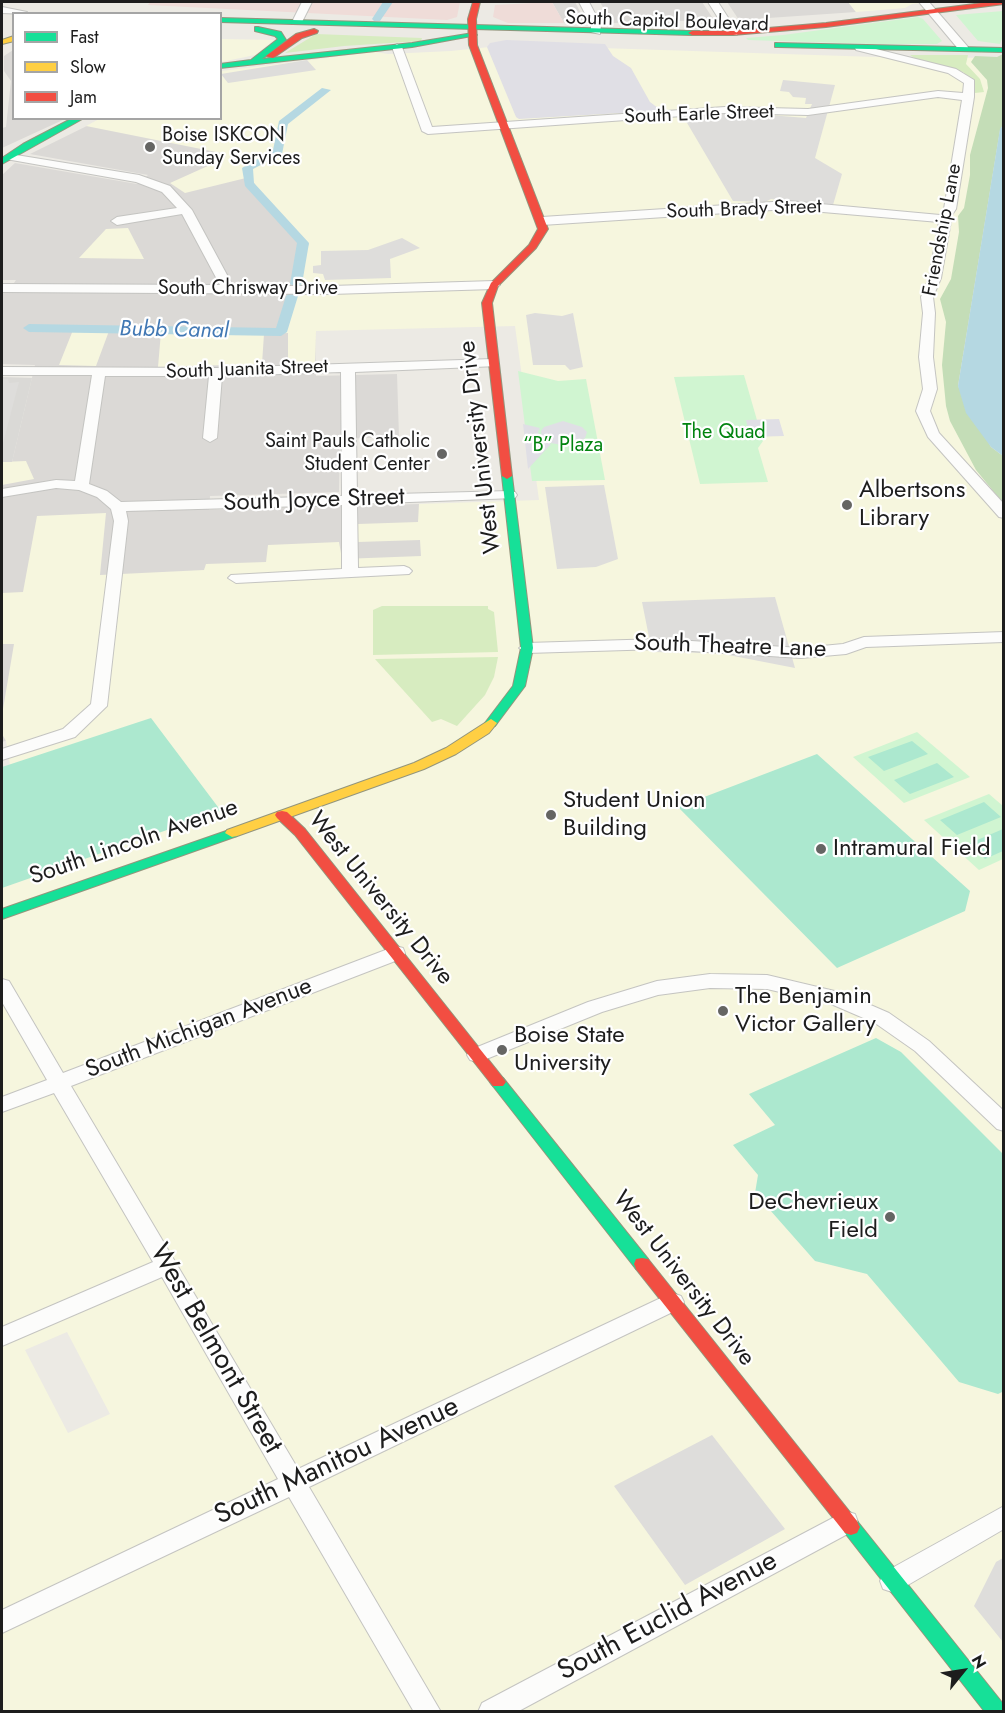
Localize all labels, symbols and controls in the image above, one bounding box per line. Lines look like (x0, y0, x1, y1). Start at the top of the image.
street label: South Capitol Boulevard (565, 6, 769, 38)
legend (12, 12, 222, 120)
text: Fast (70, 24, 99, 50)
text: Slow (70, 54, 106, 80)
text: Jam (70, 84, 97, 110)
street label: South Earle Street (624, 100, 774, 130)
place label: Boise ISKCON Sunday Services (162, 124, 300, 171)
marker: Boise ISKCON Sunday Services (143, 140, 157, 154)
street label: Friendship Lane (918, 162, 968, 298)
street label: South Brady Street (666, 195, 822, 225)
street label: South Chrisway Drive (158, 277, 338, 301)
water label: Bubb Canal (119, 317, 229, 345)
street label: West University Drive (454, 339, 508, 555)
street label: South Juanita Street (165, 355, 329, 385)
park label: The Quad (682, 421, 766, 445)
place label: Saint Pauls Catholic Student Center (265, 430, 430, 477)
park label: “B” Plaza (523, 434, 603, 458)
marker: Saint Pauls Catholic Student Center (435, 447, 449, 461)
place label: Albertsons Library (859, 477, 965, 533)
street label: South Joyce Street (223, 483, 405, 519)
marker: Albertsons Library (840, 498, 854, 512)
street label: South Theatre Lane (633, 629, 827, 665)
place label: Student Union Building (563, 787, 706, 843)
street label: South Lincoln Avenue (26, 794, 242, 892)
street label: West University Drive (301, 807, 459, 991)
marker: Student Union Building (544, 808, 558, 822)
place label: Intramural Field (833, 835, 991, 863)
marker: Intramural Field (814, 842, 828, 856)
street label: South Michigan Avenue (82, 973, 316, 1085)
place label: The Benjamin Victor Gallery (735, 983, 876, 1039)
marker: The Benjamin Victor Gallery (716, 1004, 730, 1018)
place label: Boise State University (514, 1022, 625, 1078)
marker: Boise State University (495, 1043, 509, 1057)
street label: West University Drive (606, 1186, 760, 1372)
place label: DeChevrieux Field (748, 1189, 878, 1245)
marker: DeChevrieux Field (883, 1210, 897, 1224)
street label: West Belmont Street (141, 1238, 289, 1460)
street label: South Manitou Avenue (210, 1391, 464, 1533)
street label: South Euclid Avenue (552, 1545, 784, 1689)
north arrow (933, 1641, 993, 1701)
text: N (966, 1650, 992, 1673)

